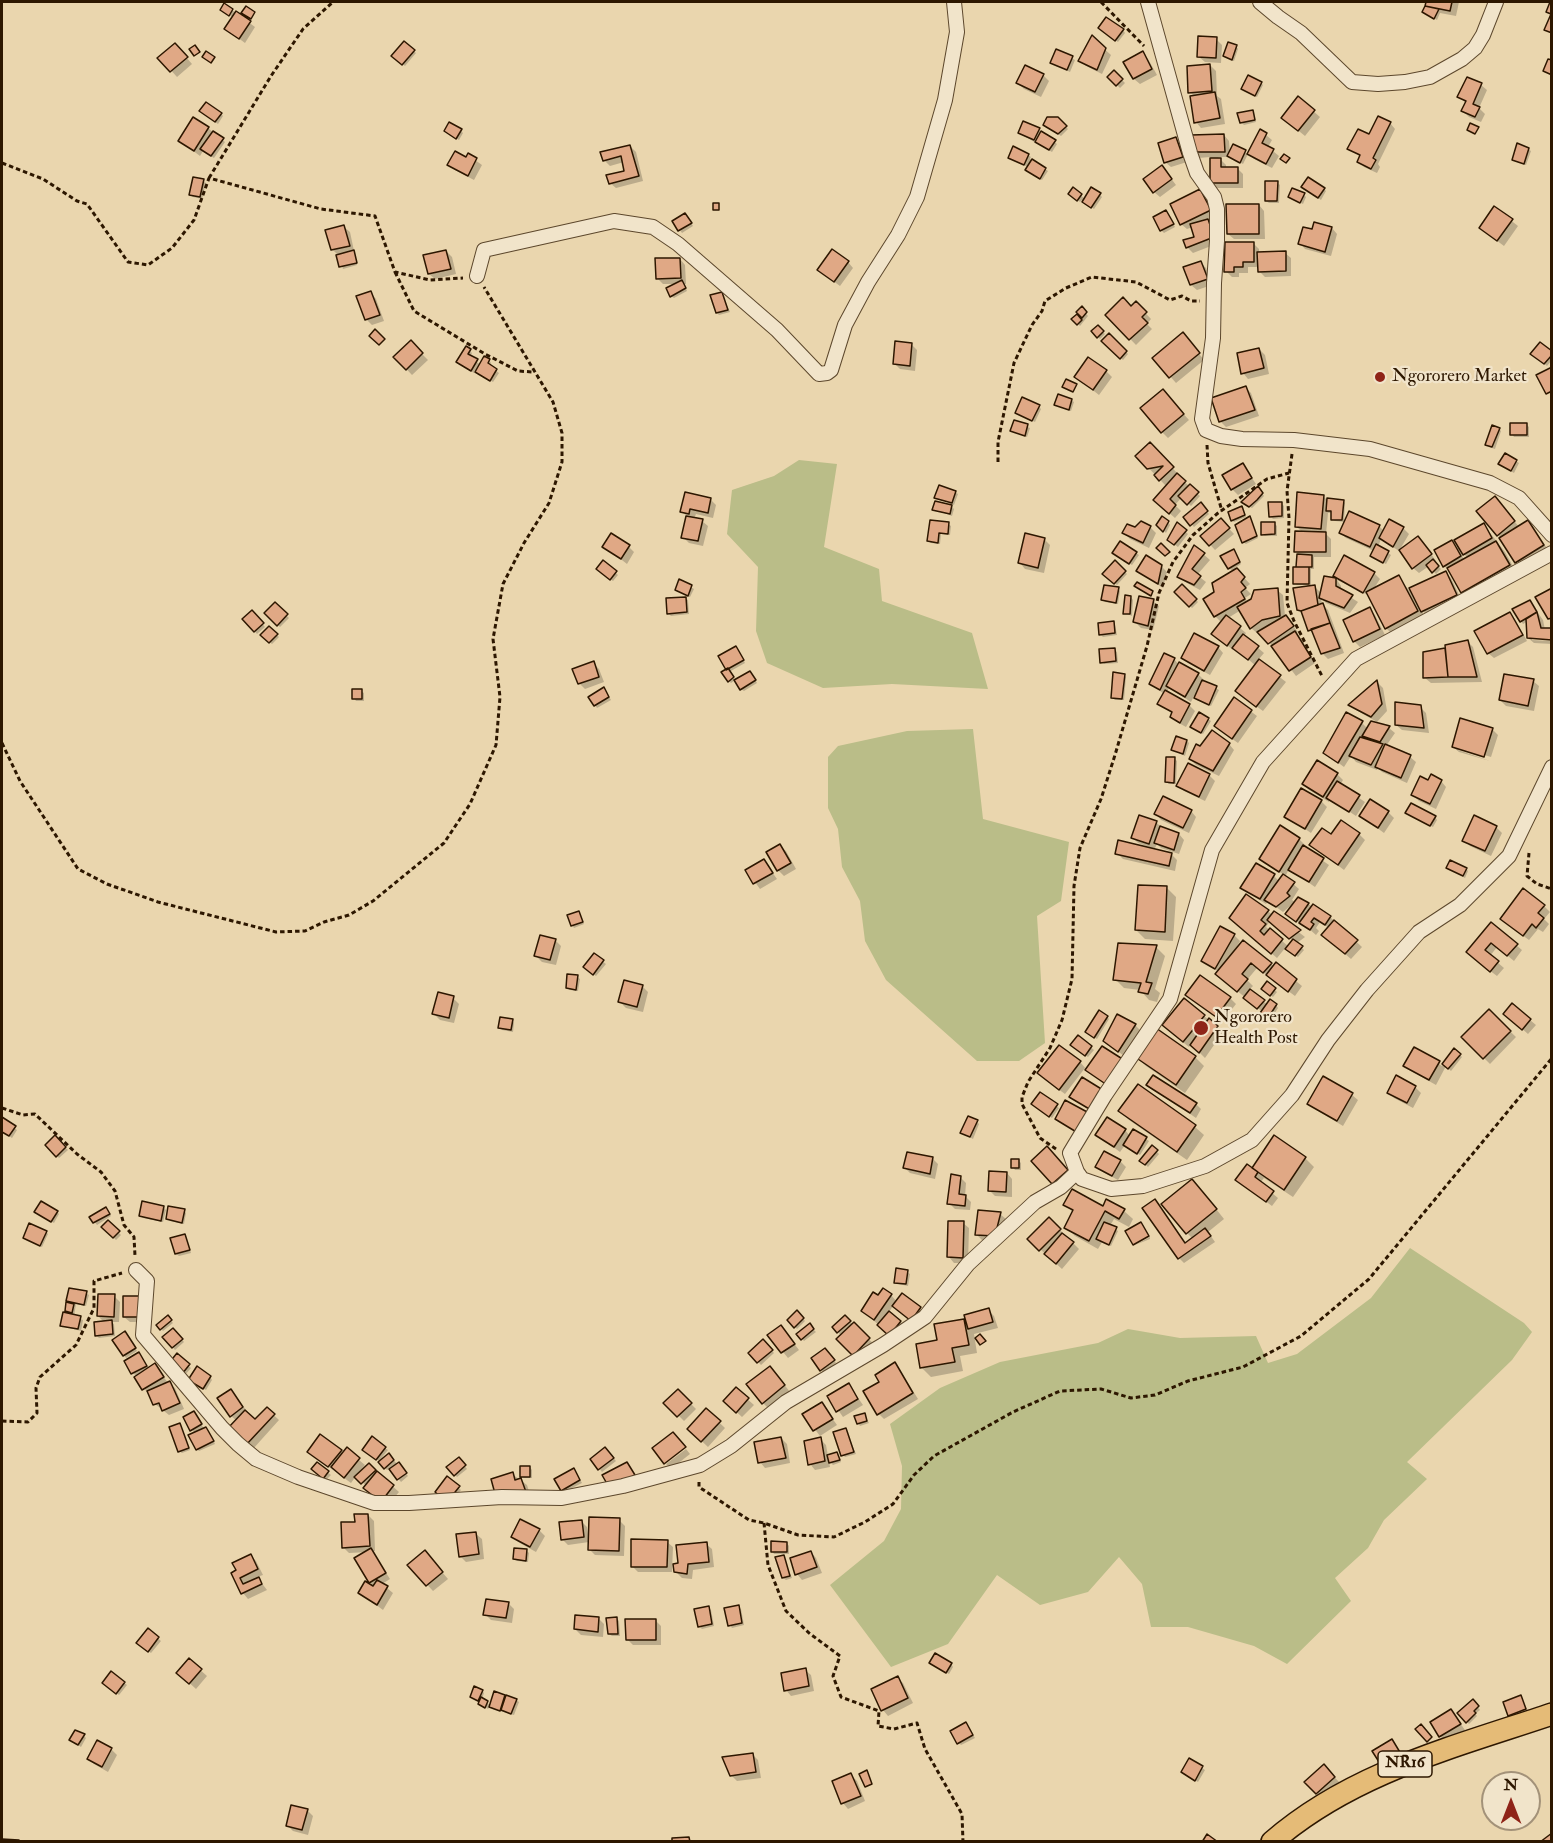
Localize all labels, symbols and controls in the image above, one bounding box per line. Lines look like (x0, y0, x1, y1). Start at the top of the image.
place label: Ngororero Market (1392, 366, 1527, 388)
marker: Ngororero Market (1373, 370, 1387, 384)
place label: Ngororero Health Post (1214, 1007, 1298, 1050)
marker: Ngororero Health Post (1192, 1019, 1210, 1037)
road number: NR16 (1378, 1751, 1432, 1777)
north arrow (1481, 1771, 1541, 1831)
text: N (1504, 1775, 1518, 1795)

